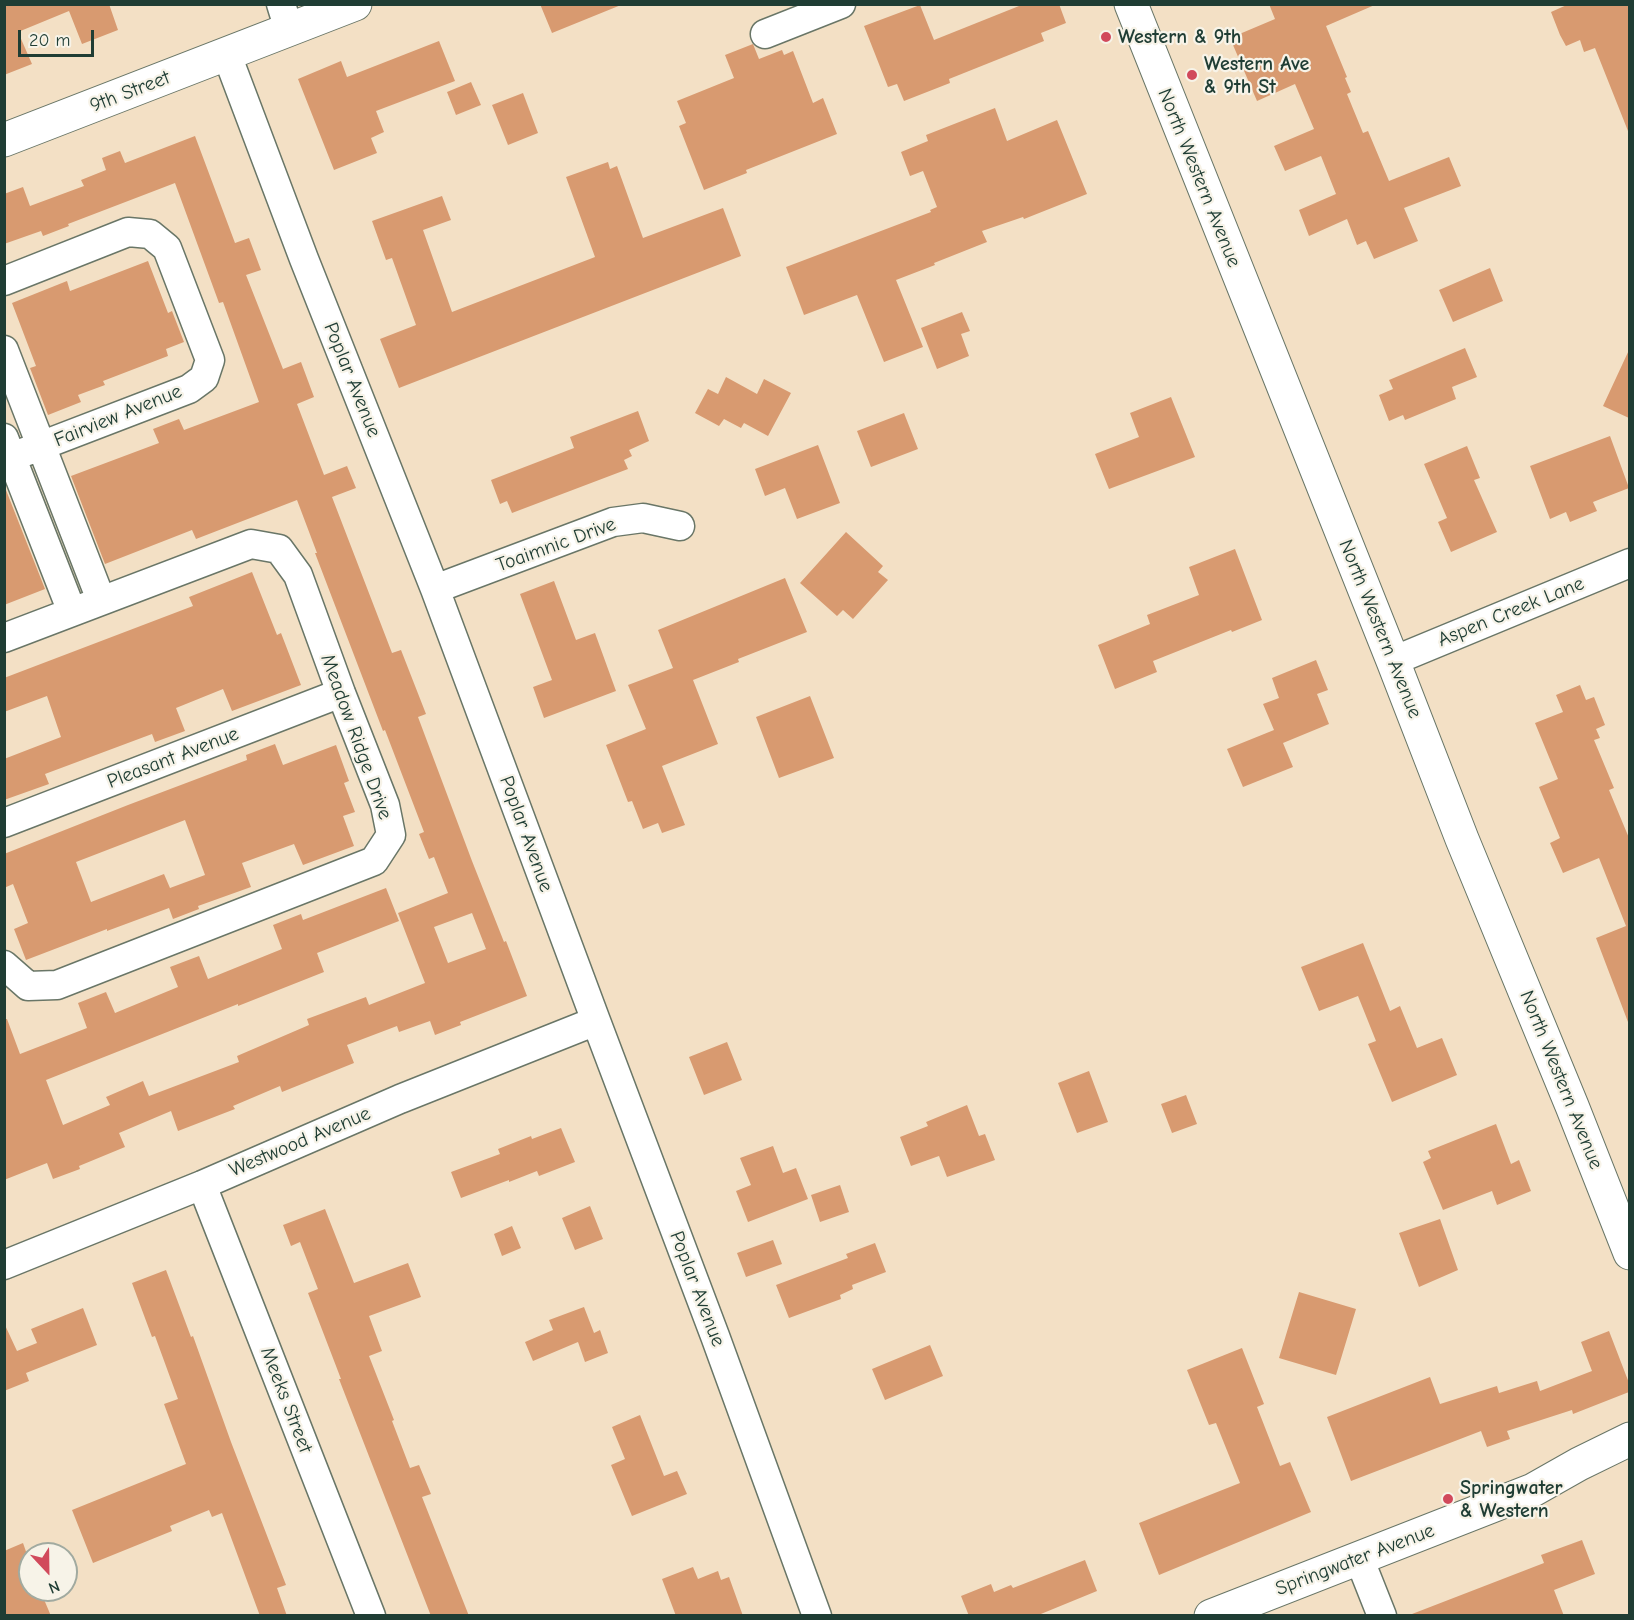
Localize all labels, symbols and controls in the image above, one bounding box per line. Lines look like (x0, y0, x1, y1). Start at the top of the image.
scale bar (21, 18, 98, 56)
place label: Western & 9th (1118, 25, 1241, 49)
text: 20 m (29, 30, 70, 51)
marker: Western & 9th (1099, 30, 1113, 44)
place label: Western Ave & 9th St (1204, 52, 1309, 99)
street label: 9th Street (87, 66, 173, 118)
marker: Western Ave & 9th St (1185, 68, 1199, 82)
street label: North Western Avenue (1152, 85, 1246, 271)
street label: Poplar Avenue (318, 319, 386, 441)
street label: Fairview Avenue (51, 379, 185, 453)
street label: Toaimnic Drive (493, 512, 619, 578)
street label: North Western Avenue (1333, 536, 1427, 722)
street label: Aspen Creek Lane (1434, 572, 1588, 652)
street label: Meadow Ridge Drive (315, 651, 397, 823)
street label: Pleasant Avenue (104, 722, 242, 794)
street label: Poplar Avenue (494, 773, 558, 895)
street label: North Western Avenue (1514, 987, 1608, 1173)
street label: Westwood Avenue (226, 1101, 374, 1183)
street label: Poplar Avenue (664, 1228, 730, 1350)
street label: Meeks Street (255, 1344, 317, 1456)
place label: Springwater & Western (1460, 1476, 1563, 1523)
marker: Springwater & Western (1441, 1492, 1455, 1506)
street label: Springwater Avenue (1272, 1519, 1438, 1601)
north arrow (18, 1542, 78, 1602)
text: N (46, 1577, 62, 1597)

